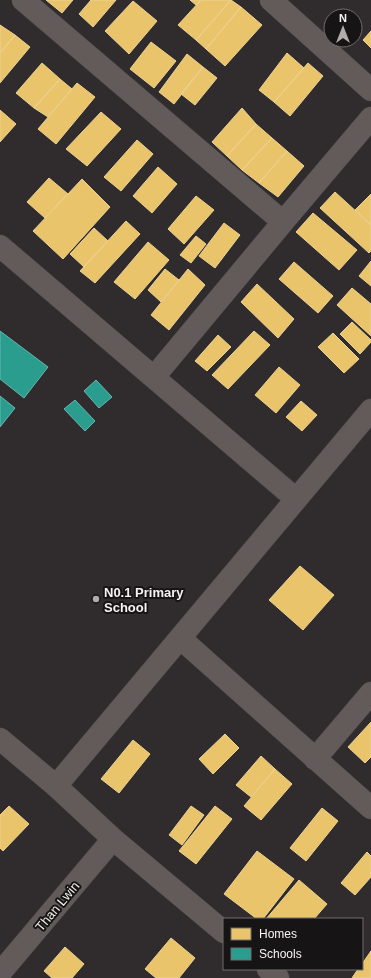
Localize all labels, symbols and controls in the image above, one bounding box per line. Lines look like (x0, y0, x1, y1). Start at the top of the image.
north arrow (323, 8, 363, 48)
text: N (339, 12, 347, 24)
place label: N0.1 Primary School (104, 585, 184, 615)
marker: N0.1 Primary School (91, 594, 101, 604)
street label: Than Lwin (32, 879, 82, 934)
legend (223, 918, 363, 970)
text: Homes (259, 927, 297, 941)
text: Schools (259, 947, 302, 961)

